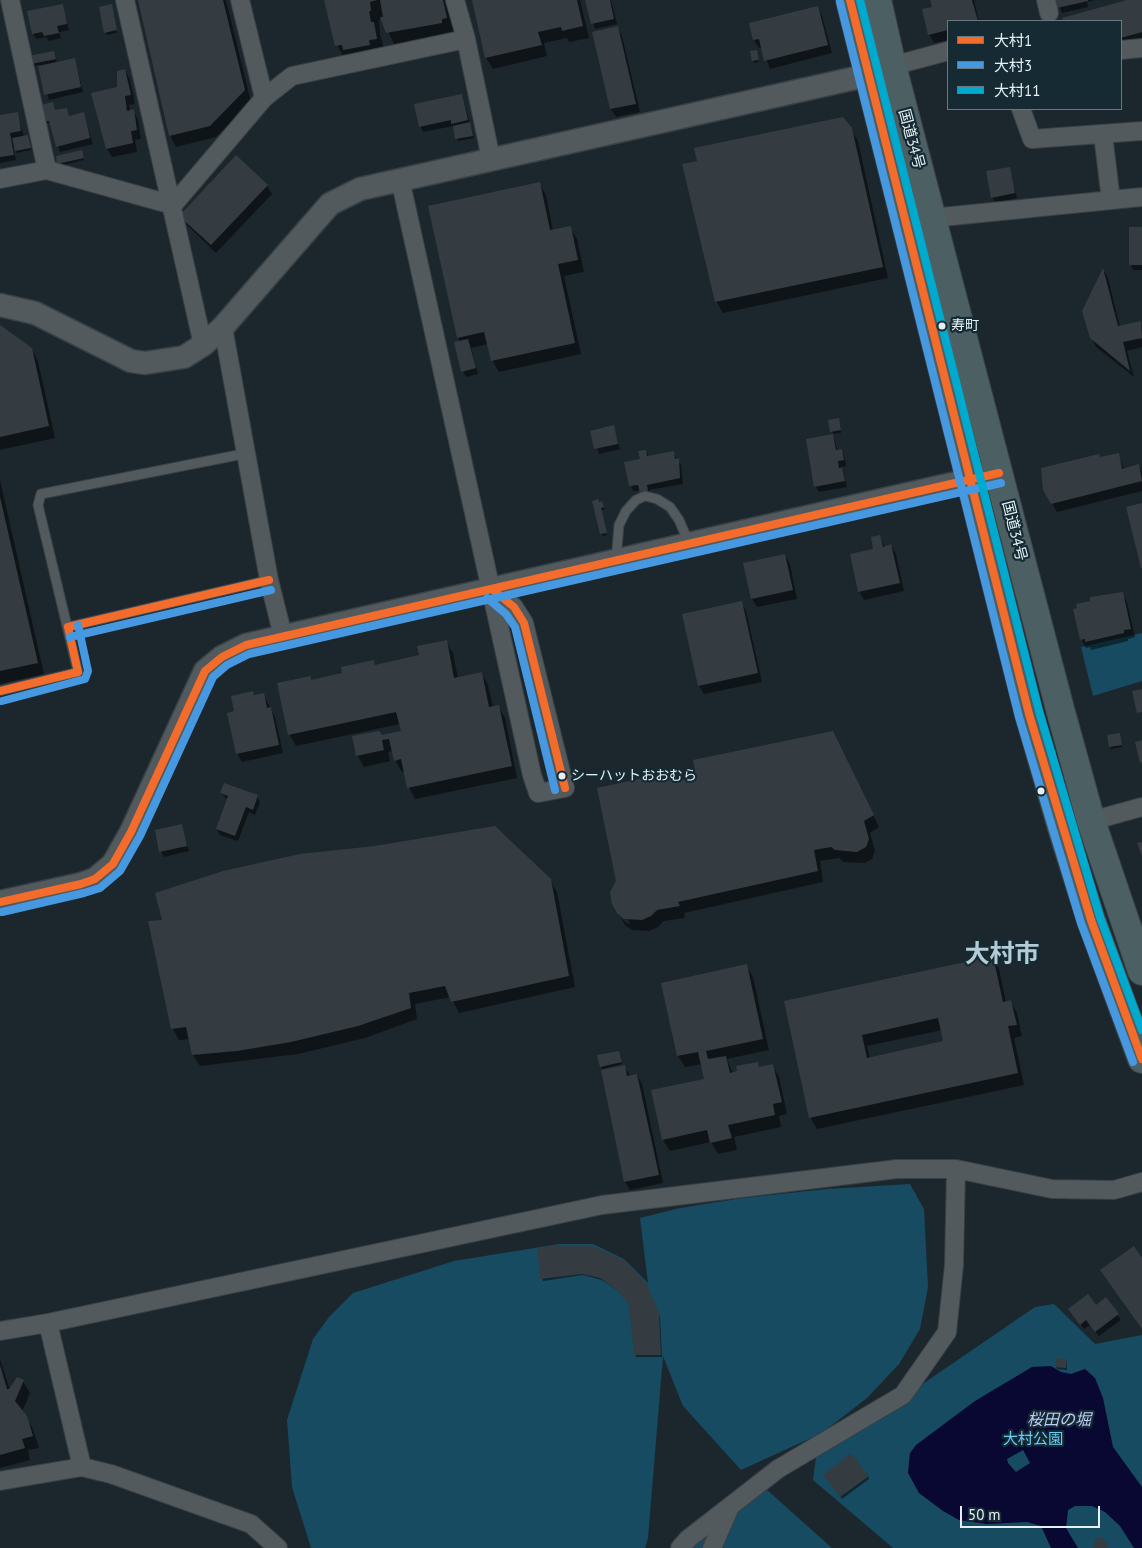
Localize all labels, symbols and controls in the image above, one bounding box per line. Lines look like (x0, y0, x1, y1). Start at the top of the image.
legend (947, 20, 1122, 110)
text: 大村1 (994, 31, 1032, 50)
text: 大村3 (994, 56, 1032, 75)
text: 大村11 (994, 81, 1040, 100)
street label: 国道34号 (894, 107, 928, 171)
place label: 寿町 (951, 318, 979, 334)
marker: 寿町 (937, 321, 947, 331)
street label: 国道34号 (998, 499, 1030, 563)
place label: シーハットおおむら (571, 768, 697, 784)
marker: シーハットおおむら (557, 771, 567, 781)
unlabelled marker (1036, 786, 1046, 796)
district label: 大村市 (965, 940, 1039, 970)
water label: 桜田の堀 (1027, 1410, 1091, 1430)
park label: 大村公園 (1003, 1431, 1063, 1449)
scale bar (962, 1496, 1102, 1528)
text: 50 m (968, 1505, 1001, 1524)

